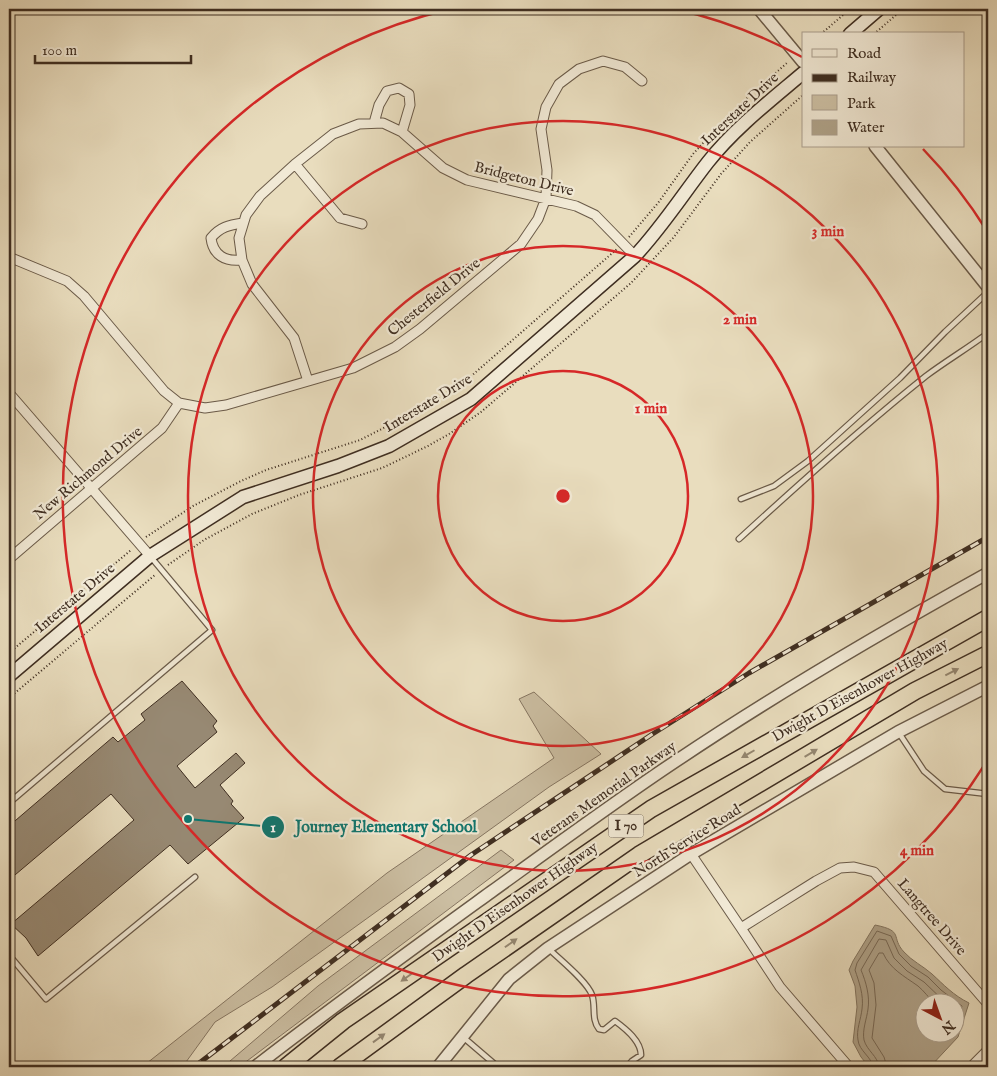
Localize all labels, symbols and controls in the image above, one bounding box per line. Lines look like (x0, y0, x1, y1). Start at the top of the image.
scale bar (35, 32, 191, 64)
legend (802, 32, 964, 148)
text: 100 m (42, 41, 78, 60)
text: Road (847, 44, 882, 63)
street label: Interstate Drive (697, 68, 783, 150)
text: Railway (847, 68, 897, 87)
text: Park (847, 94, 877, 113)
text: Water (847, 118, 885, 137)
street label: Bridgeton Drive (472, 157, 576, 201)
text: 3 min (812, 222, 844, 241)
street label: Chesterfield Drive (384, 254, 484, 340)
text: 2 min (723, 310, 757, 329)
street label: Interstate Drive (381, 369, 475, 437)
text: 1 min (635, 399, 667, 418)
street label: New Richmond Drive (30, 422, 146, 524)
centre of rings (554, 487, 572, 505)
street label: Interstate Drive (31, 559, 119, 637)
street label: Dwight D Eisenhower Highway (769, 633, 952, 746)
one-way arrow (944, 668, 959, 677)
street label: Veterans Memorial Parkway (527, 736, 681, 852)
one-way arrow (741, 749, 754, 758)
one-way arrow (803, 749, 818, 757)
street label: North Service Road (630, 800, 745, 882)
callout: Journey Elementary School (260, 811, 487, 842)
road number: I 70 (608, 814, 644, 838)
text: 1 (270, 818, 276, 837)
text: Journey Elementary School (293, 818, 477, 838)
street label: Dwight D Eisenhower Highway (428, 837, 602, 967)
text: 4 min (900, 841, 934, 860)
street label: Langtree Drive (893, 875, 971, 960)
one-way arrow (504, 938, 518, 948)
one-way arrow (400, 972, 414, 982)
north arrow (914, 994, 964, 1044)
text: N (937, 1016, 959, 1038)
one-way arrow (372, 1033, 385, 1044)

